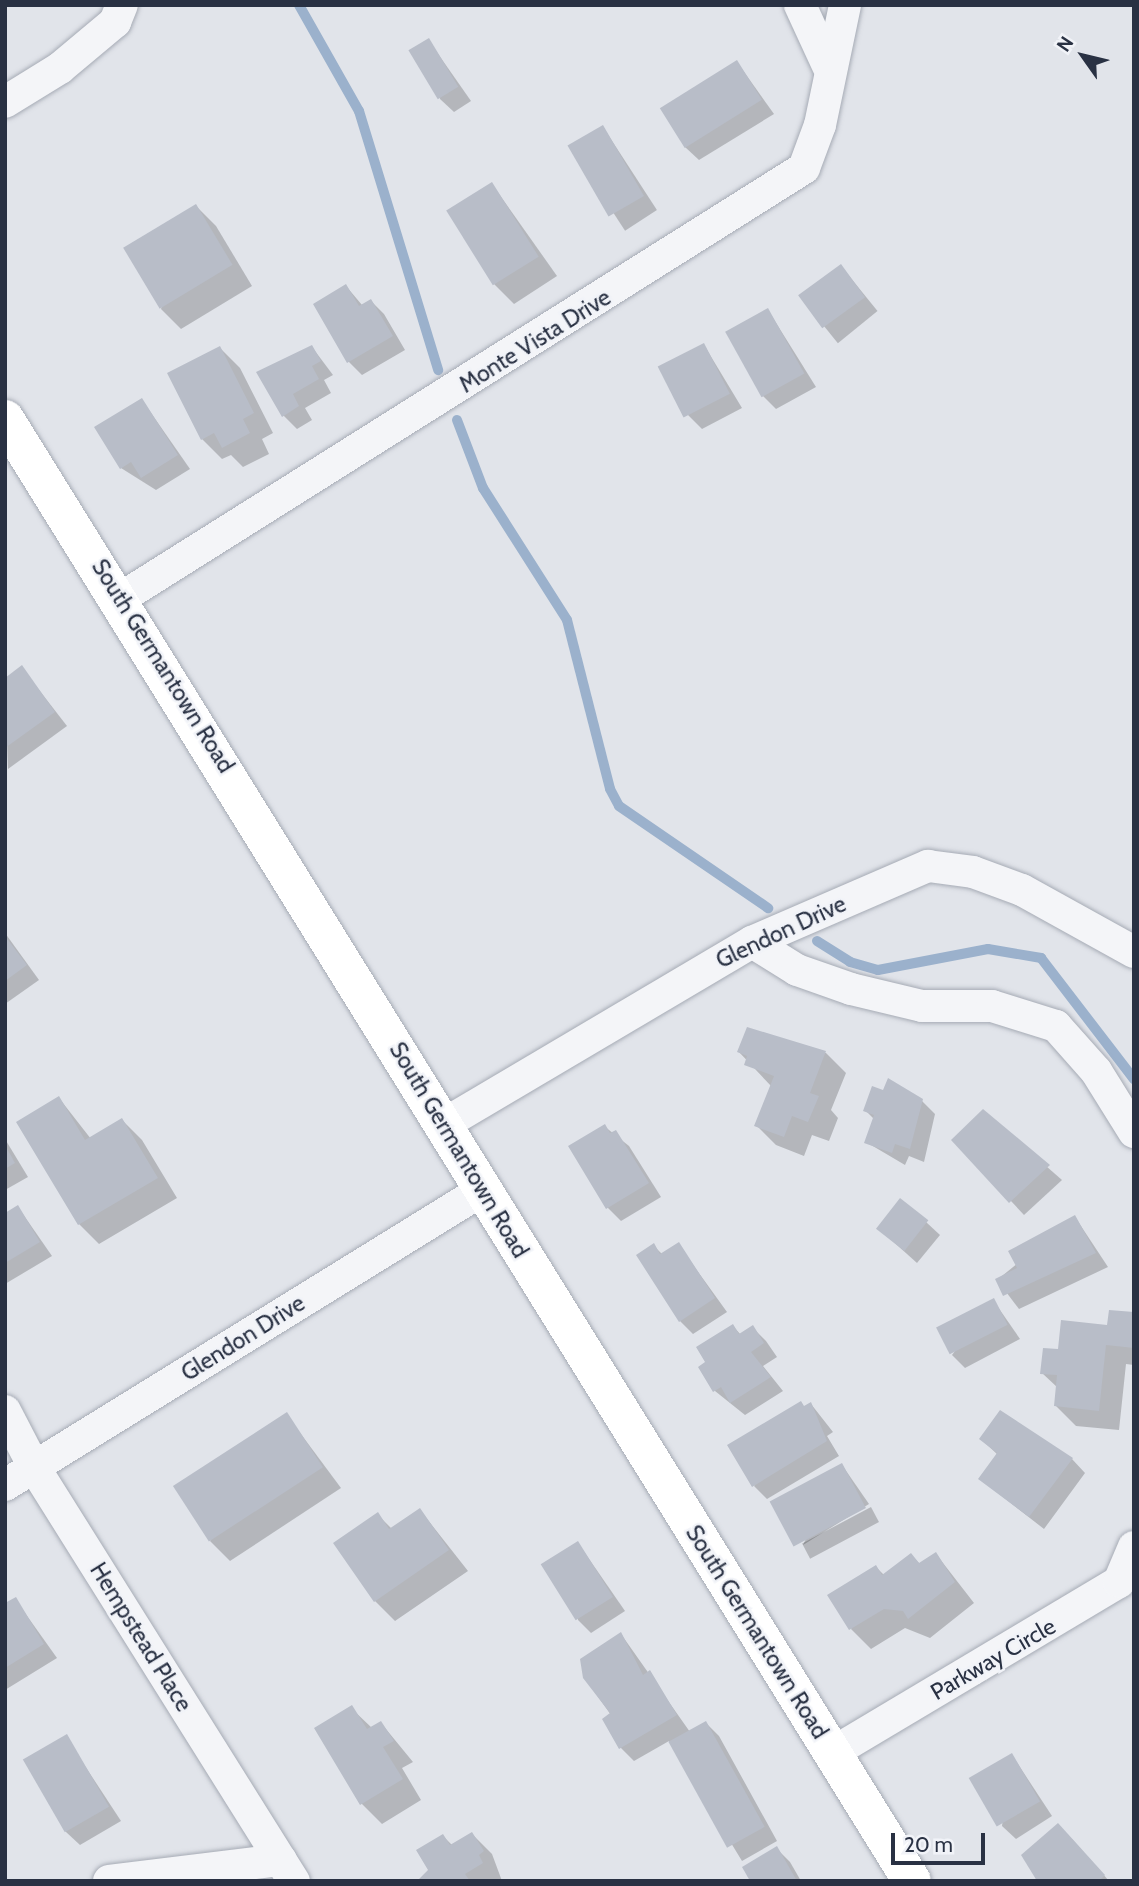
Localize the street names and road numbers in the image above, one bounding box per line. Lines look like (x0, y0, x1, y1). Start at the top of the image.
street label: Monte Vista Drive (454, 283, 616, 399)
street label: South Germantown Road (86, 554, 240, 778)
street label: Glendon Drive (712, 890, 850, 974)
street label: South Germantown Road (384, 1037, 534, 1263)
street label: Glendon Drive (176, 1289, 310, 1387)
street label: South Germantown Road (680, 1520, 834, 1744)
street label: Hempstead Place (84, 1558, 198, 1716)
street label: Parkway Circle (926, 1612, 1060, 1706)

